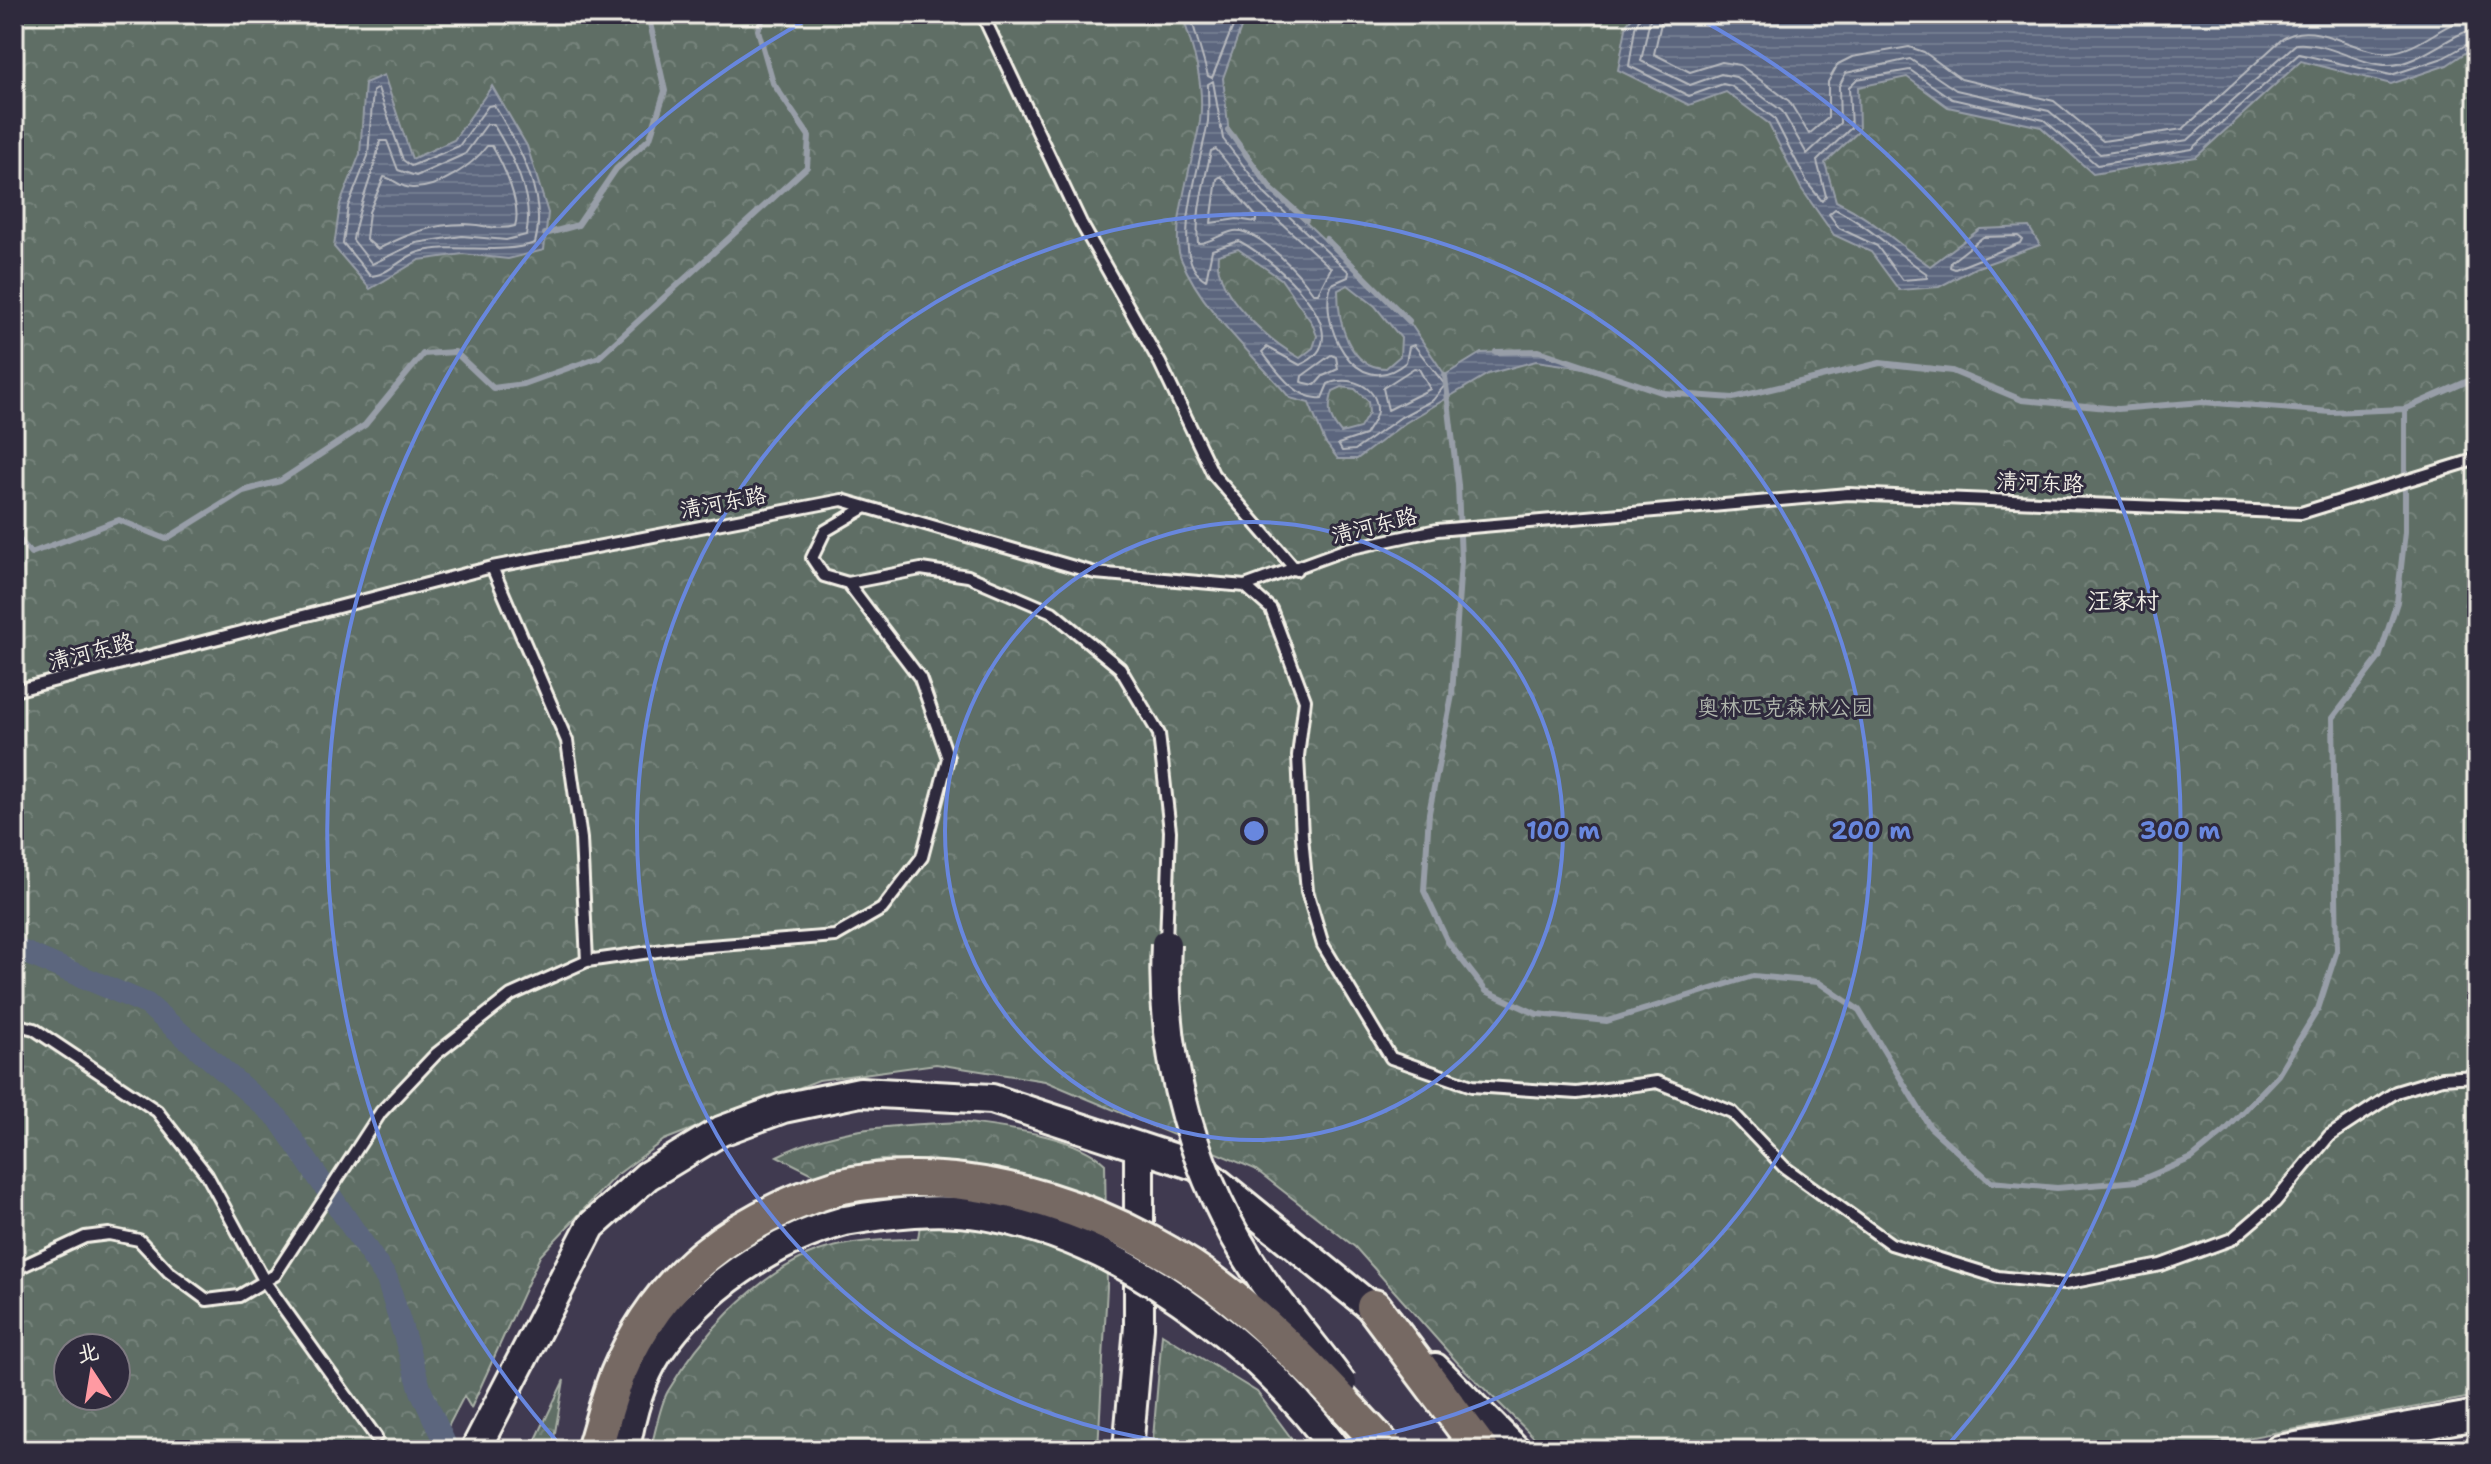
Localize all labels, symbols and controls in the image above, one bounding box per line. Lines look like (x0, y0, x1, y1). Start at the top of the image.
street label: 清河东路 (1995, 466, 2084, 499)
street label: 清河东路 (677, 480, 769, 525)
street label: 清河东路 (1328, 501, 1420, 550)
district label: 汪家村 (2087, 585, 2159, 617)
street label: 清河东路 (45, 626, 137, 677)
park label: 奥林匹克森林公园 (1697, 693, 1873, 722)
text: 100 m (1526, 815, 1600, 847)
text: 200 m (1831, 815, 1911, 847)
text: 300 m (2140, 815, 2220, 847)
centre of rings (1240, 817, 1268, 845)
north arrow (52, 1332, 132, 1412)
text: 北 (74, 1336, 102, 1369)

